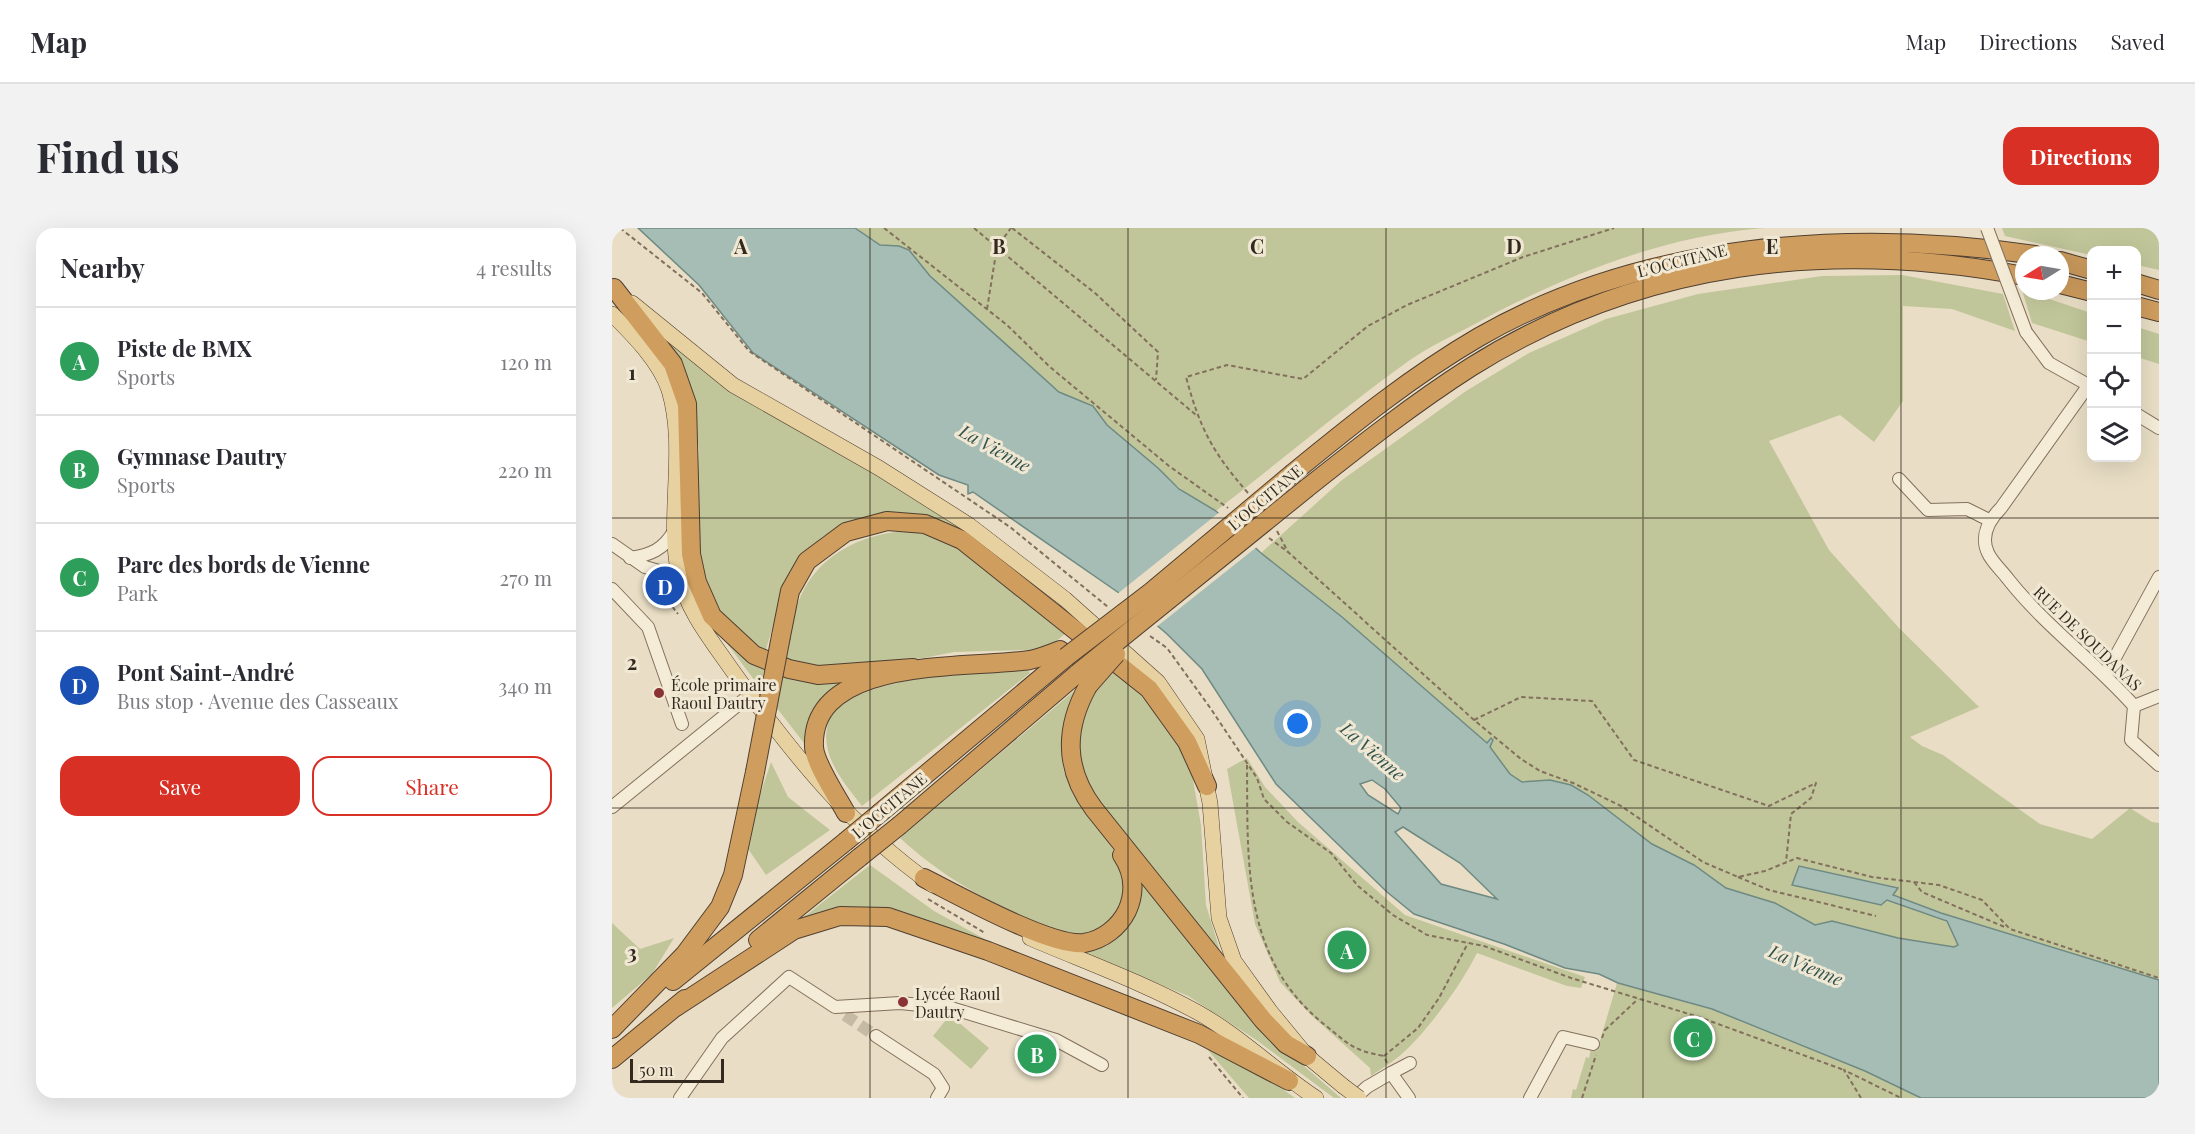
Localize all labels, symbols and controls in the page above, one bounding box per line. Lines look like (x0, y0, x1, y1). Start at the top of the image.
text: Map (30, 23, 87, 60)
text: Map (1905, 27, 1946, 55)
text: Directions (1979, 27, 2077, 55)
text: Saved (2110, 27, 2165, 55)
button: Directions (2003, 127, 2159, 185)
text: Find us (36, 128, 180, 184)
text: A (733, 232, 748, 259)
text: B (992, 232, 1006, 259)
text: C (1250, 232, 1264, 259)
text: D (1506, 232, 1522, 259)
text: E (1766, 232, 1778, 259)
street label: L'OCCITANE (1635, 239, 1729, 281)
north arrow (2015, 246, 2069, 300)
map controls (2087, 246, 2141, 462)
button: + (2087, 246, 2141, 300)
text: Nearby (60, 250, 145, 285)
text: 4 results (476, 254, 552, 281)
button: − (2087, 300, 2141, 354)
text: Piste de BMX (117, 333, 252, 363)
text: A (73, 348, 86, 375)
text: 120 m (500, 348, 552, 375)
button: locate (2087, 354, 2141, 408)
text: 1 (628, 358, 636, 385)
text: Sports (117, 363, 175, 390)
button: layers (2087, 408, 2141, 462)
water label: La Vienne (954, 418, 1035, 477)
text: Gymnase Dautry (117, 441, 287, 471)
text: B (73, 456, 86, 483)
text: 220 m (498, 456, 552, 483)
street label: L'OCCITANE (1223, 459, 1307, 535)
text: Sports (117, 471, 175, 498)
text: Parc des bords de Vienne (117, 549, 370, 579)
text: C (72, 564, 87, 591)
text: 270 m (500, 564, 552, 591)
pin: D (646, 564, 684, 608)
text: Park (117, 579, 158, 606)
street label: RUE DE SOUDANAS (2030, 581, 2146, 695)
text: 2 (627, 648, 637, 675)
text: Pont Saint-André (117, 657, 294, 687)
text: D (72, 672, 87, 699)
text: 340 m (498, 672, 552, 699)
place label: École primaire Raoul Dautry (671, 674, 777, 713)
marker: École primaire Raoul Dautry (652, 686, 666, 700)
text: Bus stop · Avenue des Casseaux (117, 687, 398, 714)
your location (1283, 709, 1312, 738)
water label: La Vienne (1335, 716, 1410, 786)
button: Save (60, 756, 300, 816)
button: Share (312, 756, 552, 816)
street label: L'OCCITANE (847, 767, 931, 843)
pin: A (1328, 928, 1366, 972)
text: 3 (627, 938, 637, 965)
water label: La Vienne (1765, 938, 1847, 991)
place label: Lycée Raoul Dautry (915, 983, 1001, 1022)
marker: Lycée Raoul Dautry (896, 995, 910, 1009)
pin: C (1674, 1016, 1712, 1060)
pin: B (1018, 1032, 1056, 1076)
scale bar (630, 1056, 724, 1084)
text: 50 m (639, 1059, 673, 1080)

